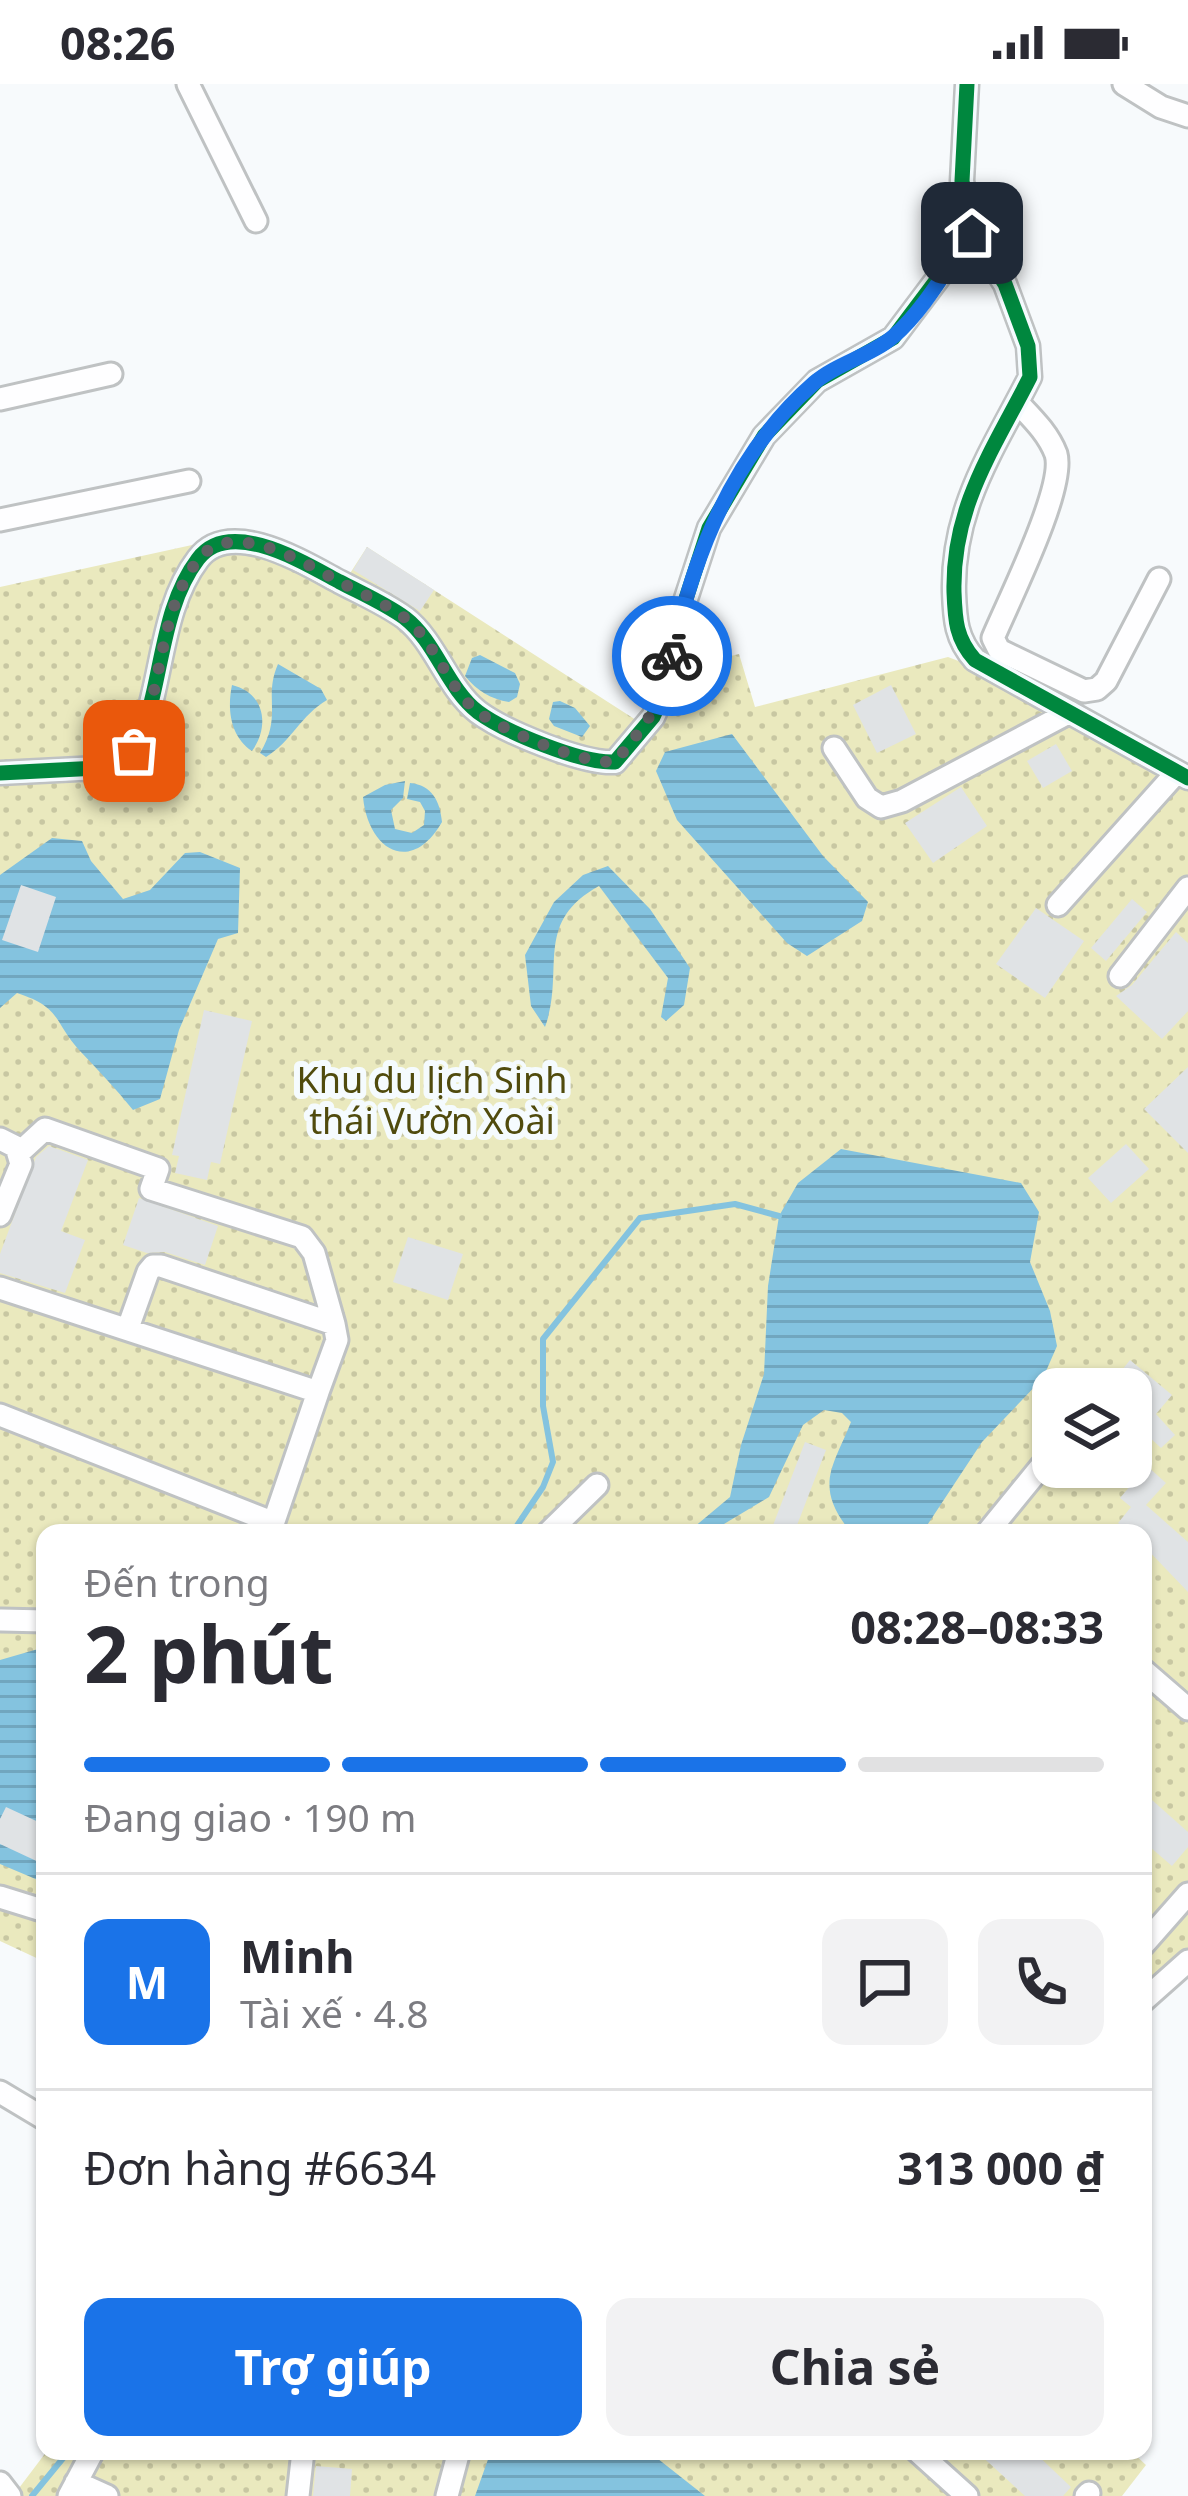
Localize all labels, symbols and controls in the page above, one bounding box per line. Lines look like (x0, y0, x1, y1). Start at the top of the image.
text: 08:26 (60, 12, 176, 73)
pin (921, 182, 1023, 284)
icon: home (939, 200, 1005, 266)
courier (612, 596, 732, 716)
icon: bike (639, 623, 705, 689)
pin (83, 700, 185, 802)
icon: bag (101, 718, 167, 784)
park label: Khu du lịch Sinh thái Vườn Xoài (297, 1055, 567, 1145)
map controls (1032, 1368, 1152, 1488)
button: layers (1032, 1368, 1152, 1488)
text: Đến trong (84, 1555, 270, 1608)
text: 08:28–08:33 (850, 1596, 1104, 1657)
text: 2 phút (84, 1600, 333, 1706)
text: Đang giao · 190 m (84, 1790, 416, 1843)
button: chat (822, 1919, 948, 2045)
button: phone (978, 1919, 1104, 2045)
text: Minh (240, 1925, 354, 1986)
text: M (126, 1951, 168, 2012)
text: Tài xế · 4.8 (240, 1986, 429, 2039)
text: Đơn hàng #6634 (84, 2137, 436, 2198)
text: 313 000 ₫ (897, 2137, 1104, 2198)
button: Trợ giúp (84, 2298, 582, 2436)
button: Chia sẻ (606, 2298, 1104, 2436)

